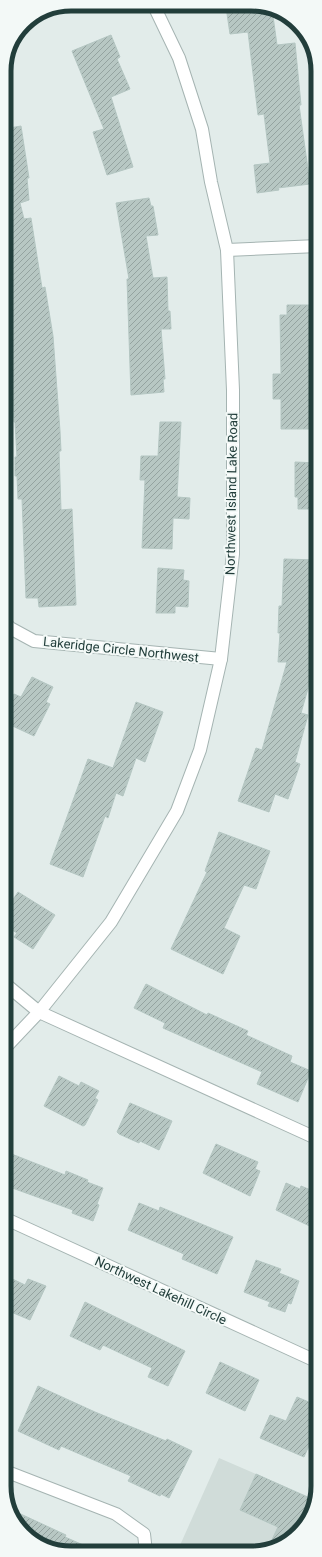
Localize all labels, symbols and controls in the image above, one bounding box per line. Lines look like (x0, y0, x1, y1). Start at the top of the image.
street label: Northwest Island Lake Road (223, 413, 240, 575)
street label: Lakeridge Circle Northwest (42, 634, 199, 665)
street label: Northwest Lakehill Circle (92, 1253, 229, 1328)

